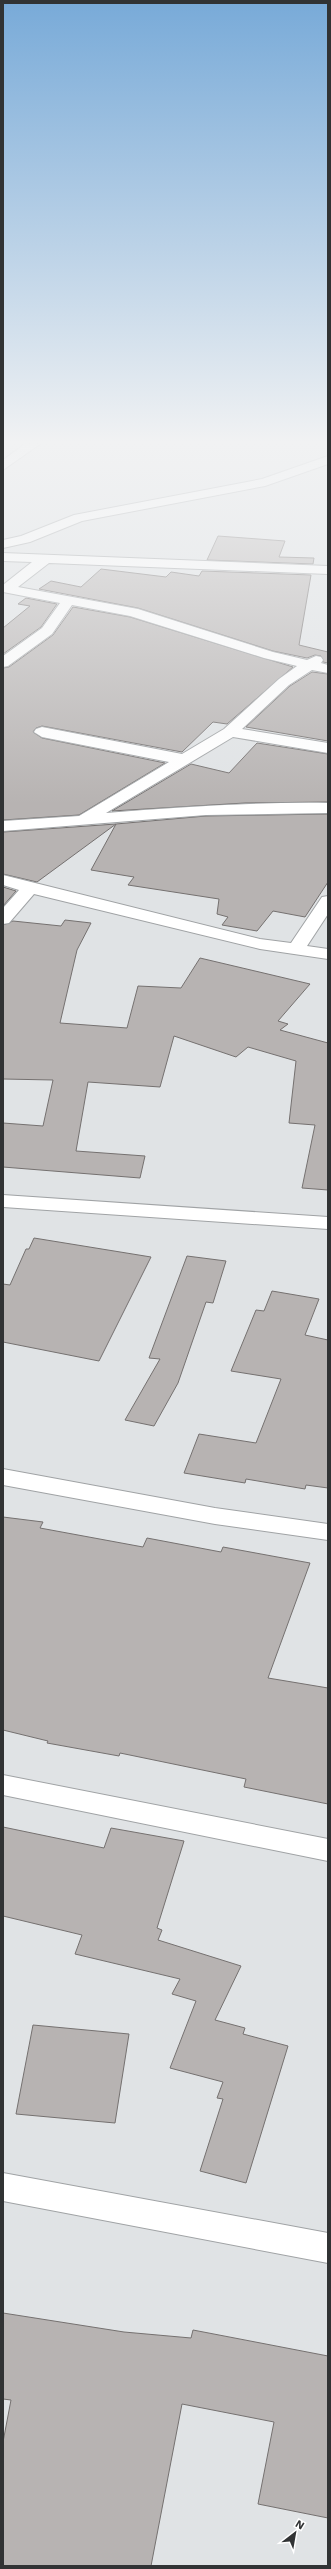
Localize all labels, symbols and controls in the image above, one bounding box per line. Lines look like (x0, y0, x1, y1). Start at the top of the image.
north arrow (275, 2513, 315, 2553)
text: N (293, 2517, 307, 2533)

